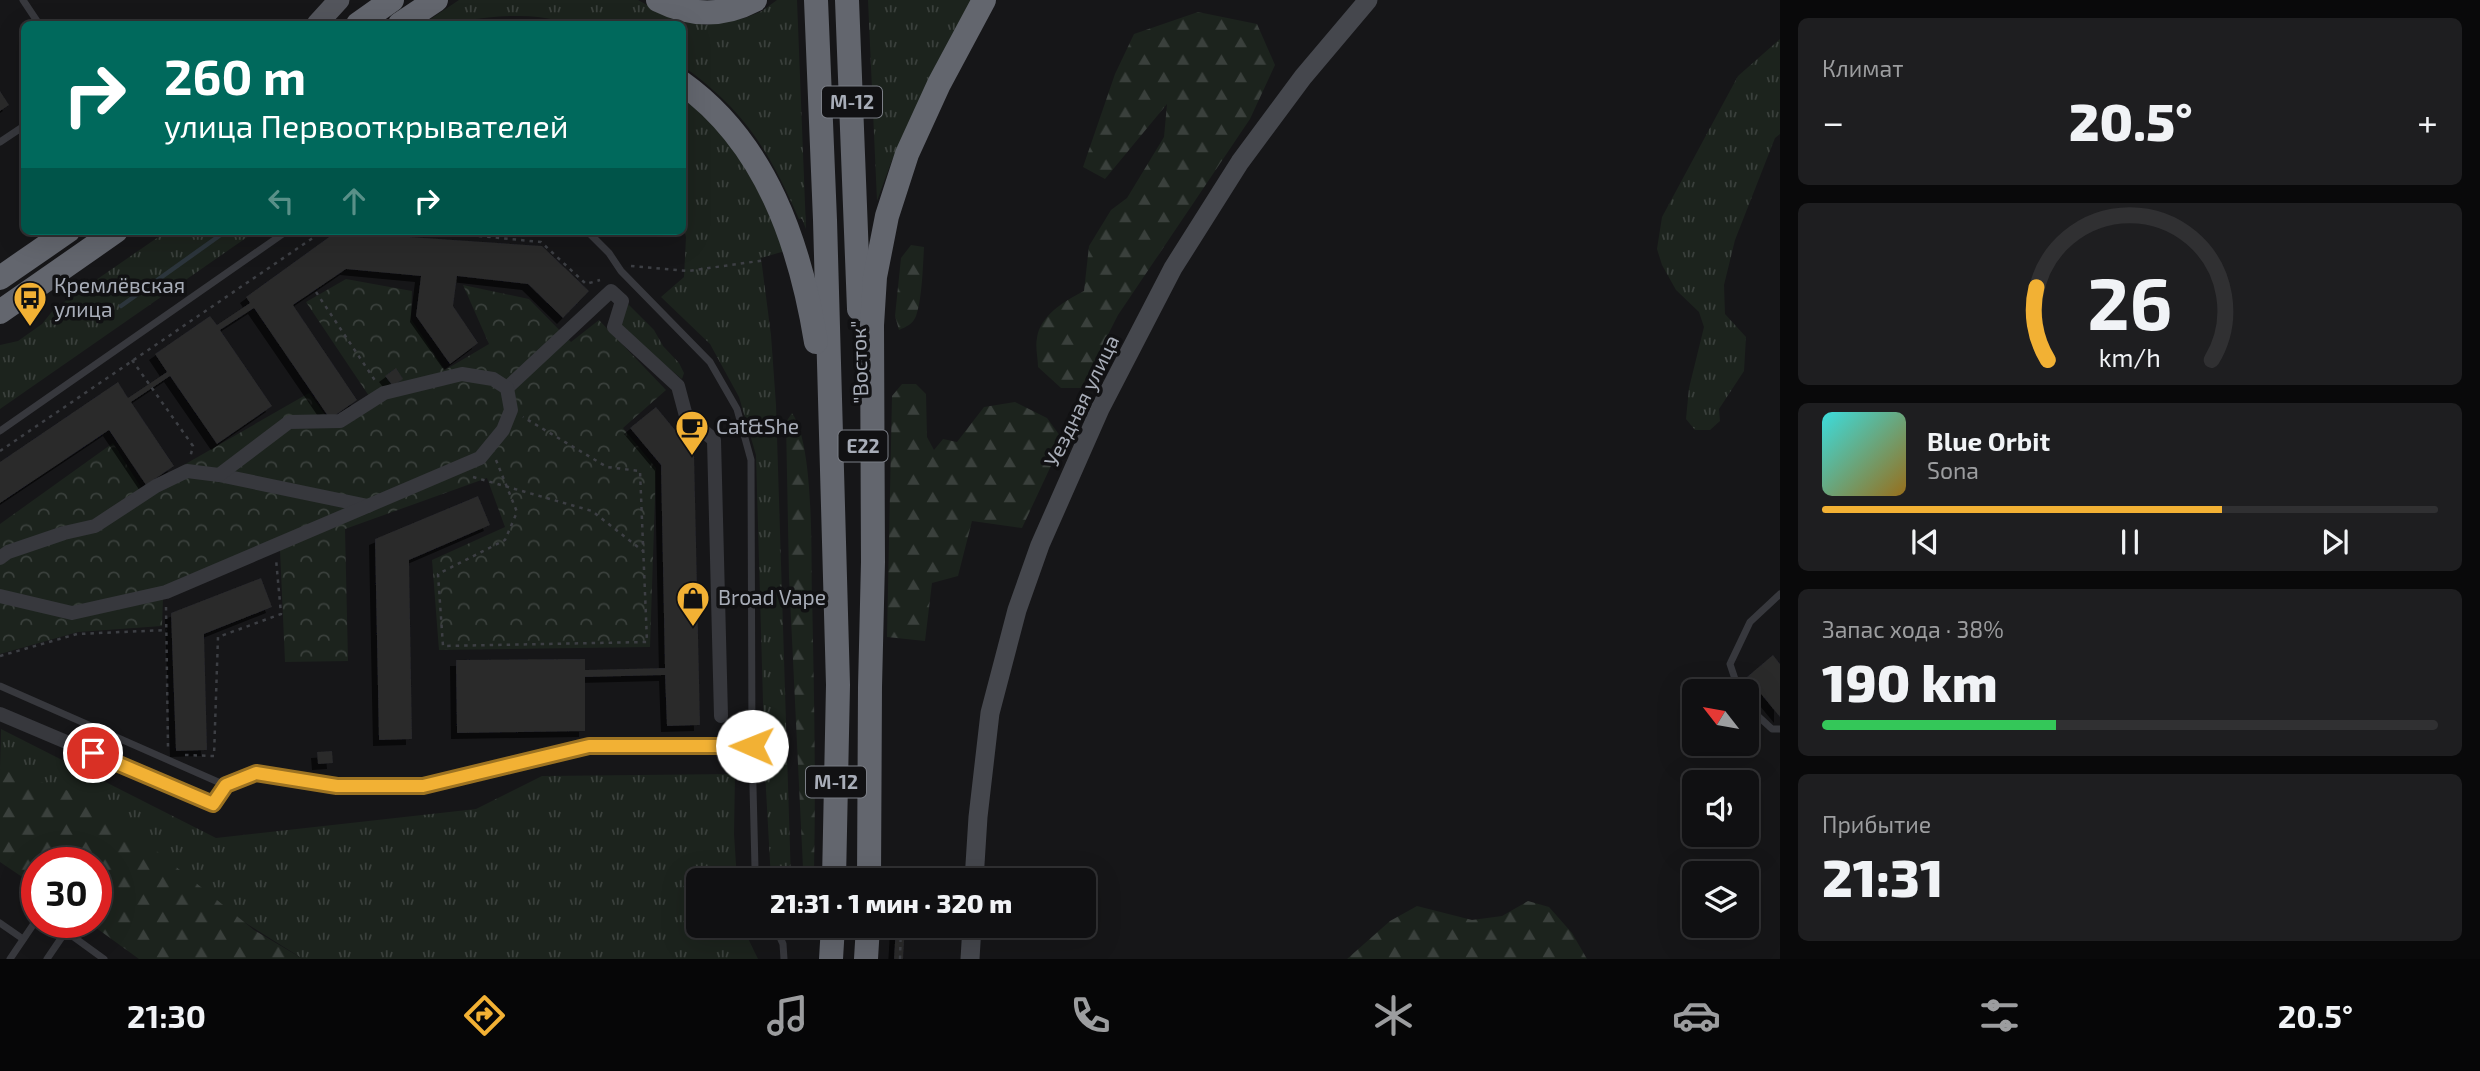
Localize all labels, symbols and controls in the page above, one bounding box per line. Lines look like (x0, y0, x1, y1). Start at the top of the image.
text: 260 m (164, 46, 306, 105)
icon: right (49, 49, 140, 140)
text: Климат (1822, 54, 1903, 82)
road number: М-12 (822, 86, 882, 118)
text: 20.5° (2069, 89, 2193, 151)
text: − (1822, 98, 1844, 144)
text: + (2417, 98, 2438, 144)
text: улица Первооткрывателей (164, 106, 569, 144)
icon: left (262, 182, 300, 220)
icon: ahead (335, 182, 373, 220)
icon: right (408, 182, 446, 220)
text: 26 (2087, 258, 2173, 346)
place label: Кремлёвская улица (54, 272, 185, 322)
bus stop icon: Кремлёвская улица (11, 279, 49, 328)
street label: "Восток" (845, 320, 872, 404)
street label: Уездная улица (1038, 330, 1124, 471)
text: km/h (2099, 342, 2161, 372)
cafe icon: Cat&She (673, 408, 711, 457)
place label: Cat&She (716, 413, 799, 438)
text: Blue Orbit (1927, 425, 2050, 456)
road number: E22 (838, 430, 888, 462)
text: Sona (1927, 456, 1979, 484)
icon: previous (1906, 523, 1944, 561)
icon: pause (2111, 523, 2149, 561)
icon: next (2316, 523, 2354, 561)
shop icon: Broad Vape (674, 579, 712, 628)
place label: Broad Vape (718, 584, 826, 609)
text: Запас хода · 38% (1822, 615, 2004, 643)
text: 190 km (1822, 650, 1998, 712)
north arrow (1682, 679, 1759, 756)
map controls (1682, 679, 1759, 938)
position arrow (715, 709, 789, 783)
pin (63, 723, 123, 783)
icon: arrive (74, 734, 112, 772)
road number: М-12 (806, 766, 866, 797)
button: sound (1682, 770, 1759, 847)
text: Прибытие (1822, 810, 1931, 838)
text: 21:31 (1822, 845, 1943, 907)
speed limit sign: 30 (21, 847, 112, 938)
button: layers (1682, 861, 1759, 938)
text: 21:31 · 1 мин · 320 m (770, 887, 1012, 918)
icon: directions (460, 991, 509, 1040)
icon: music (763, 991, 812, 1040)
icon: phone (1066, 991, 1115, 1040)
icon: climate (1369, 991, 1418, 1040)
icon: car (1672, 991, 1721, 1040)
icon: filters (1975, 991, 2024, 1040)
text: 21:30 (127, 996, 206, 1034)
text: 20.5° (2278, 996, 2353, 1034)

